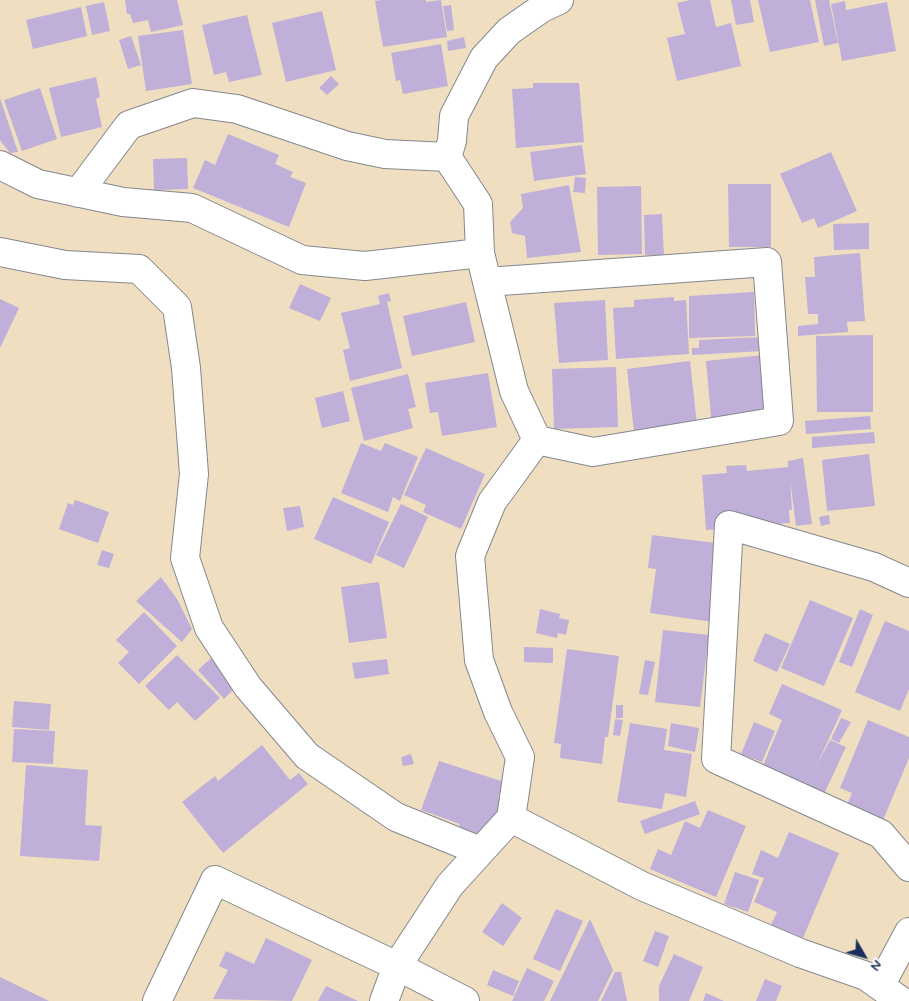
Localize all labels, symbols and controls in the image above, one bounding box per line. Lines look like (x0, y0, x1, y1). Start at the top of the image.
north arrow (839, 931, 889, 981)
text: N (866, 956, 886, 974)

